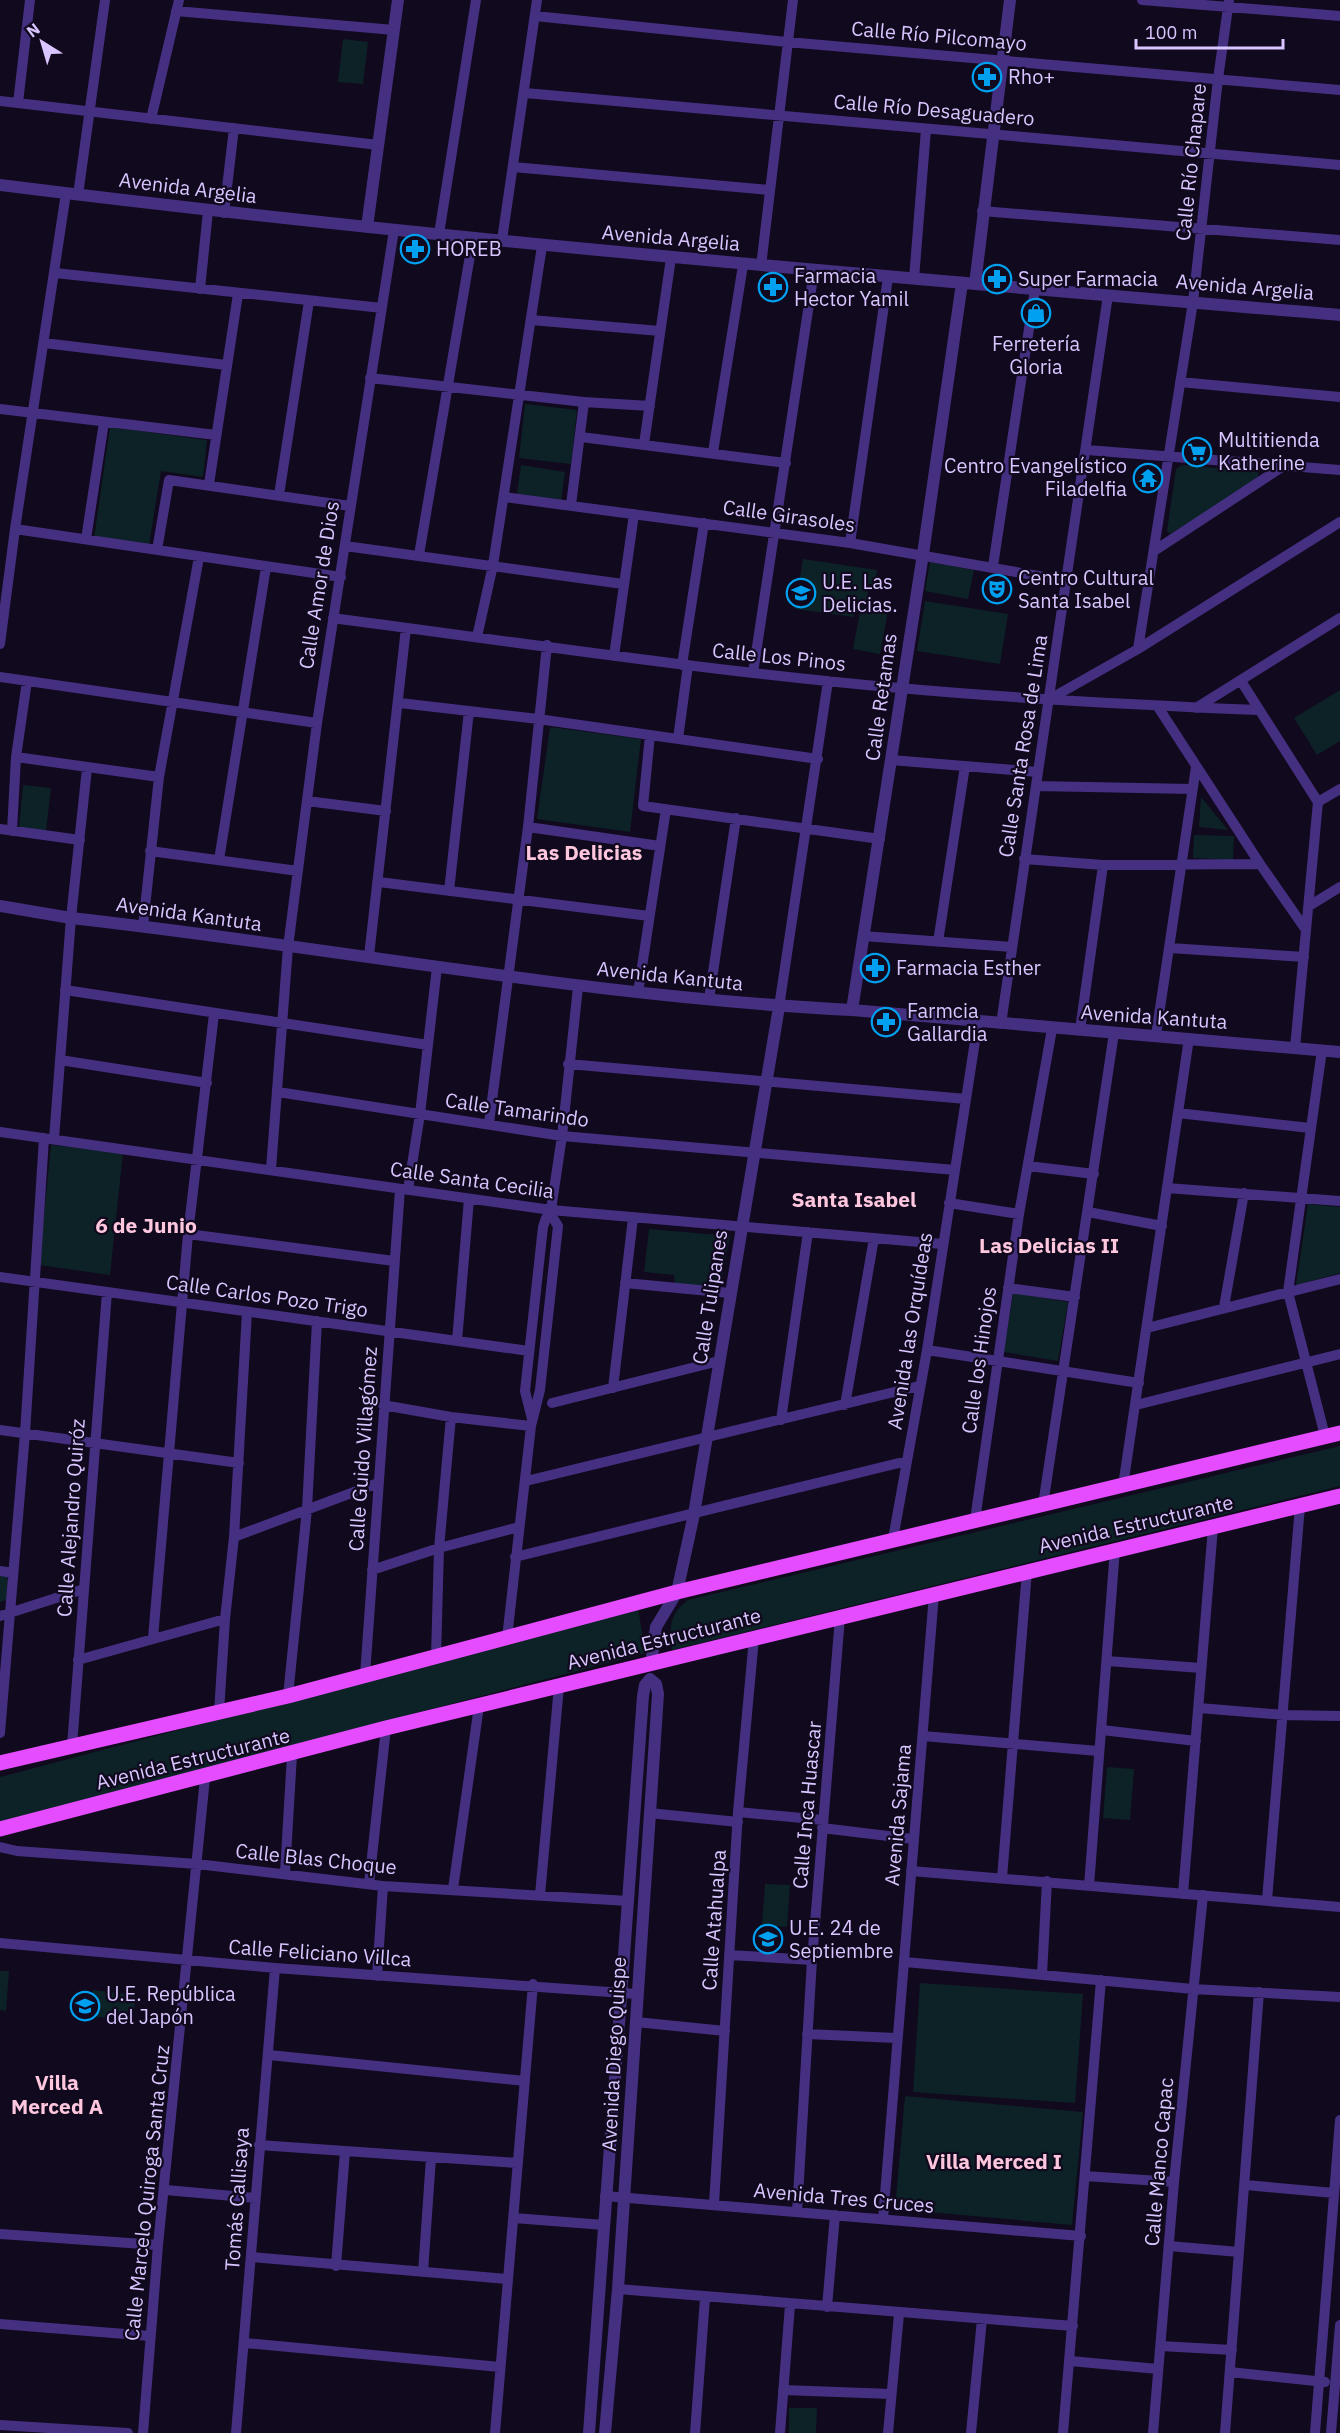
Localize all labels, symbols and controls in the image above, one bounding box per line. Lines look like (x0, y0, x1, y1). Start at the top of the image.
north arrow (12, 12, 72, 72)
scale bar (1136, 12, 1283, 50)
street label: Calle Río Pilcomayo (850, 14, 1028, 57)
text: N (22, 19, 44, 41)
text: 100 m (1145, 21, 1197, 44)
pharmacy icon: Rho+ (971, 61, 1003, 93)
place label: Rho+ (1008, 63, 1055, 90)
street label: Calle Río Chapare (1169, 82, 1212, 242)
street label: Calle Río Desaguadero (832, 87, 1036, 132)
street label: Avenida Argelia (118, 166, 259, 209)
street label: Avenida Argelia (601, 218, 742, 257)
pharmacy icon: HOREB (399, 233, 431, 265)
place label: HOREB (436, 235, 502, 262)
place label: Farmacia Hector Yamil (794, 262, 909, 312)
pharmacy icon: Super Farmacia (981, 263, 1013, 295)
place label: Super Farmacia (1018, 265, 1158, 292)
street label: Avenida Argelia (1175, 267, 1316, 306)
pharmacy icon: Farmacia Hector Yamil (757, 271, 789, 303)
shop icon: Ferretería Gloria (1020, 297, 1052, 329)
place label: Ferretería Gloria (992, 330, 1080, 380)
place label: Multitienda Katherine (1218, 426, 1320, 476)
supermarket icon: Multitienda Katherine (1181, 436, 1213, 468)
place label: Centro Evangelístico Filadelfia (944, 452, 1127, 502)
temple icon: Centro Evangelístico Filadelfia (1132, 462, 1164, 494)
street label: Calle Girasoles (721, 493, 857, 538)
street label: Calle Amor de Dios (292, 499, 345, 671)
place label: Centro Cultural Santa Isabel (1018, 564, 1154, 614)
place label: U.E. Las Delicias. (822, 568, 898, 618)
theatre icon: Centro Cultural Santa Isabel (981, 573, 1013, 605)
school or university icon: U.E. Las Delicias. (785, 577, 817, 609)
street label: Calle Retamas (858, 631, 903, 763)
street label: Calle Santa Rosa de Lima (992, 632, 1053, 859)
street label: Calle Los Pinos (711, 636, 847, 677)
district label: Las Delicias (526, 838, 642, 866)
street label: Avenida Kantuta (114, 890, 264, 937)
pharmacy icon: Farmacia Esther (859, 952, 891, 984)
street label: Avenida Kantuta (596, 954, 745, 997)
place label: Farmacia Esther (896, 954, 1041, 981)
place label: Farmcia Gallardia (907, 997, 988, 1047)
street label: Avenida Kantuta (1080, 998, 1229, 1035)
pharmacy icon: Farmcia Gallardia (870, 1006, 902, 1038)
street label: Calle Tamarindo (443, 1086, 591, 1133)
street label: Calle Santa Cecilia (388, 1155, 556, 1204)
district label: Santa Isabel (792, 1185, 916, 1213)
district label: 6 de Junio (95, 1211, 197, 1239)
street label: Calle Tulipanes (686, 1228, 733, 1366)
street label: Avenida las Orquídeas (881, 1230, 938, 1431)
district label: Las Delicias II (979, 1231, 1119, 1259)
street label: Calle Carlos Pozo Trigo (164, 1268, 370, 1323)
street label: Calle los Hinojos (955, 1285, 1002, 1435)
street label: Calle Guido Villagómez (342, 1346, 383, 1552)
street label: Calle Alejandro Quiróz (50, 1418, 91, 1618)
street label: Avenida Estructurante (1036, 1488, 1236, 1559)
street label: Avenida Estructurante (564, 1601, 764, 1676)
street label: Calle Inca Huascar (786, 1720, 827, 1890)
street label: Avenida Estructurante (93, 1721, 293, 1796)
street label: Avenida Sajama (878, 1742, 917, 1887)
street label: Calle Blas Choque (234, 1837, 398, 1880)
street label: Calle Atahualpa (695, 1848, 732, 1991)
place label: U.E. 24 de Septiembre (789, 1914, 893, 1964)
school or university icon: U.E. 24 de Septiembre (752, 1923, 784, 1955)
street label: Calle Feliciano Villca (228, 1933, 413, 1972)
street label: Avenida Diego Quispe (595, 1956, 632, 2152)
place label: U.E. República del Japón (106, 1980, 236, 2030)
school or university icon: U.E. República del Japón (69, 1990, 101, 2022)
street label: Calle Marcelo Quiroga Santa Cruz (118, 2044, 175, 2342)
district label: Villa Merced A (11, 2068, 103, 2120)
street label: Calle Manco Capac (1138, 2077, 1179, 2247)
street label: Tomás Callisaya (218, 2126, 255, 2271)
district label: Villa Merced I (926, 2147, 1062, 2175)
street label: Avenida Tres Cruces (752, 2176, 936, 2219)

